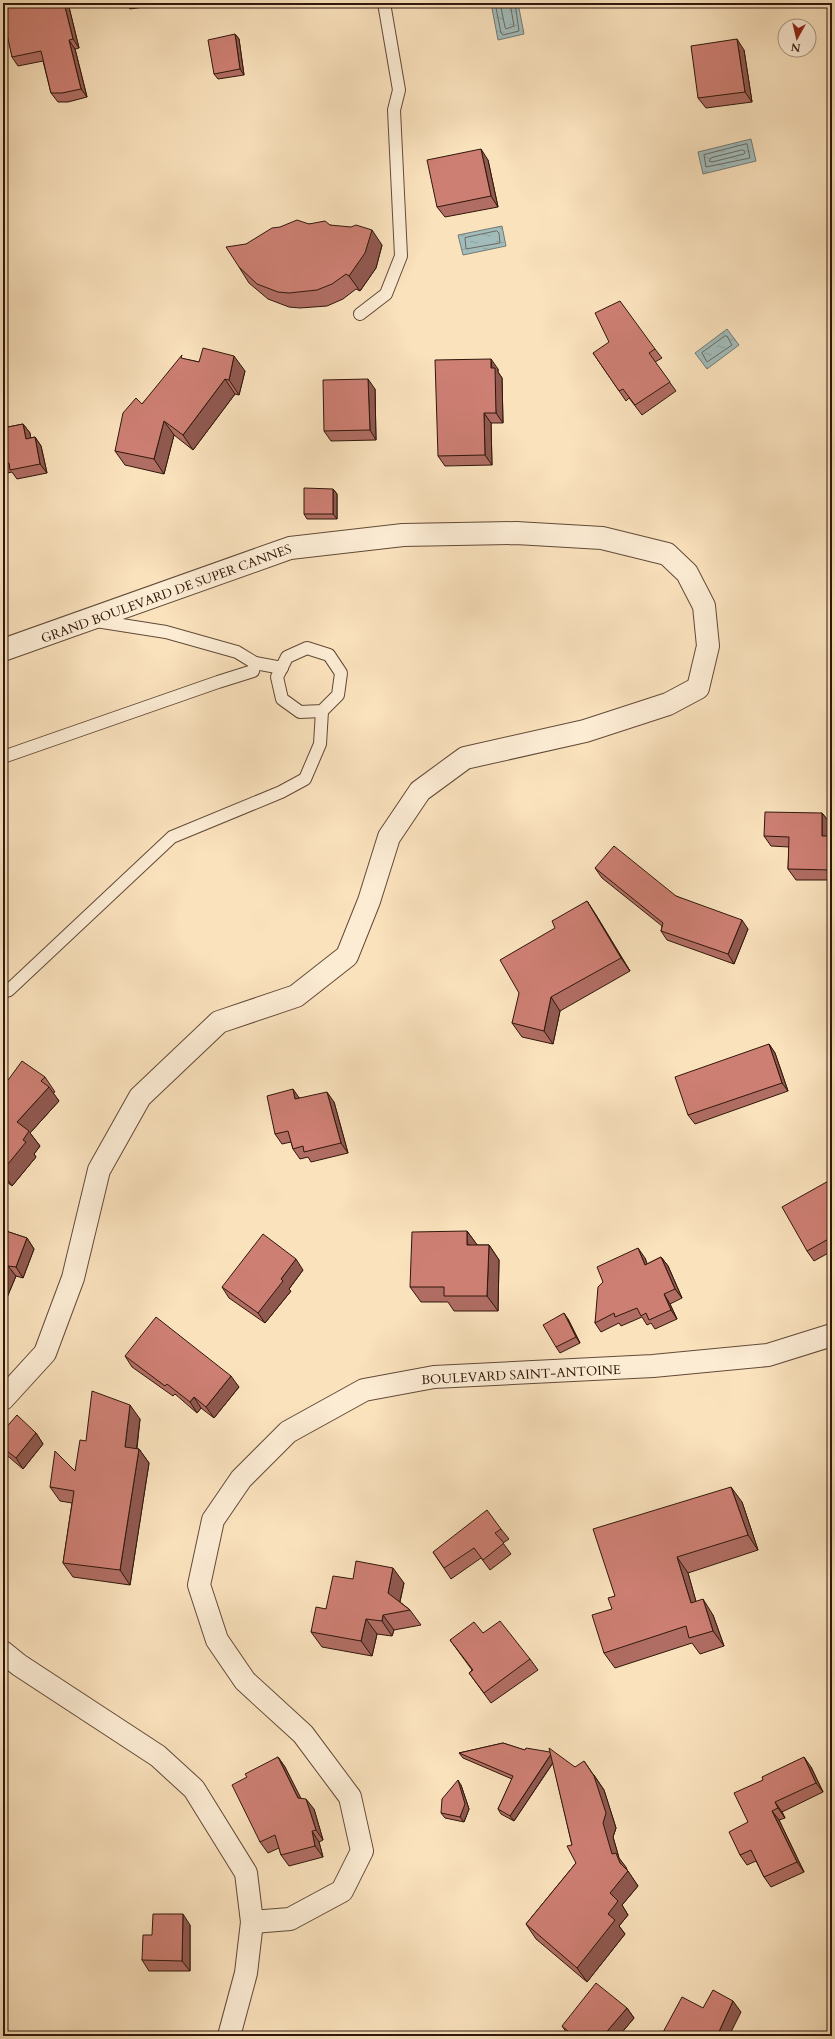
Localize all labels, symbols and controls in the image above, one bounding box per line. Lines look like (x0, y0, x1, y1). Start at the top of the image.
north arrow (777, 18, 817, 58)
text: N (789, 39, 801, 55)
street label: GRAND BOULEVARD DE SUPER CANNES (39, 540, 294, 648)
street label: BOULEVARD SAINT-ANTOINE (421, 1361, 621, 1389)

